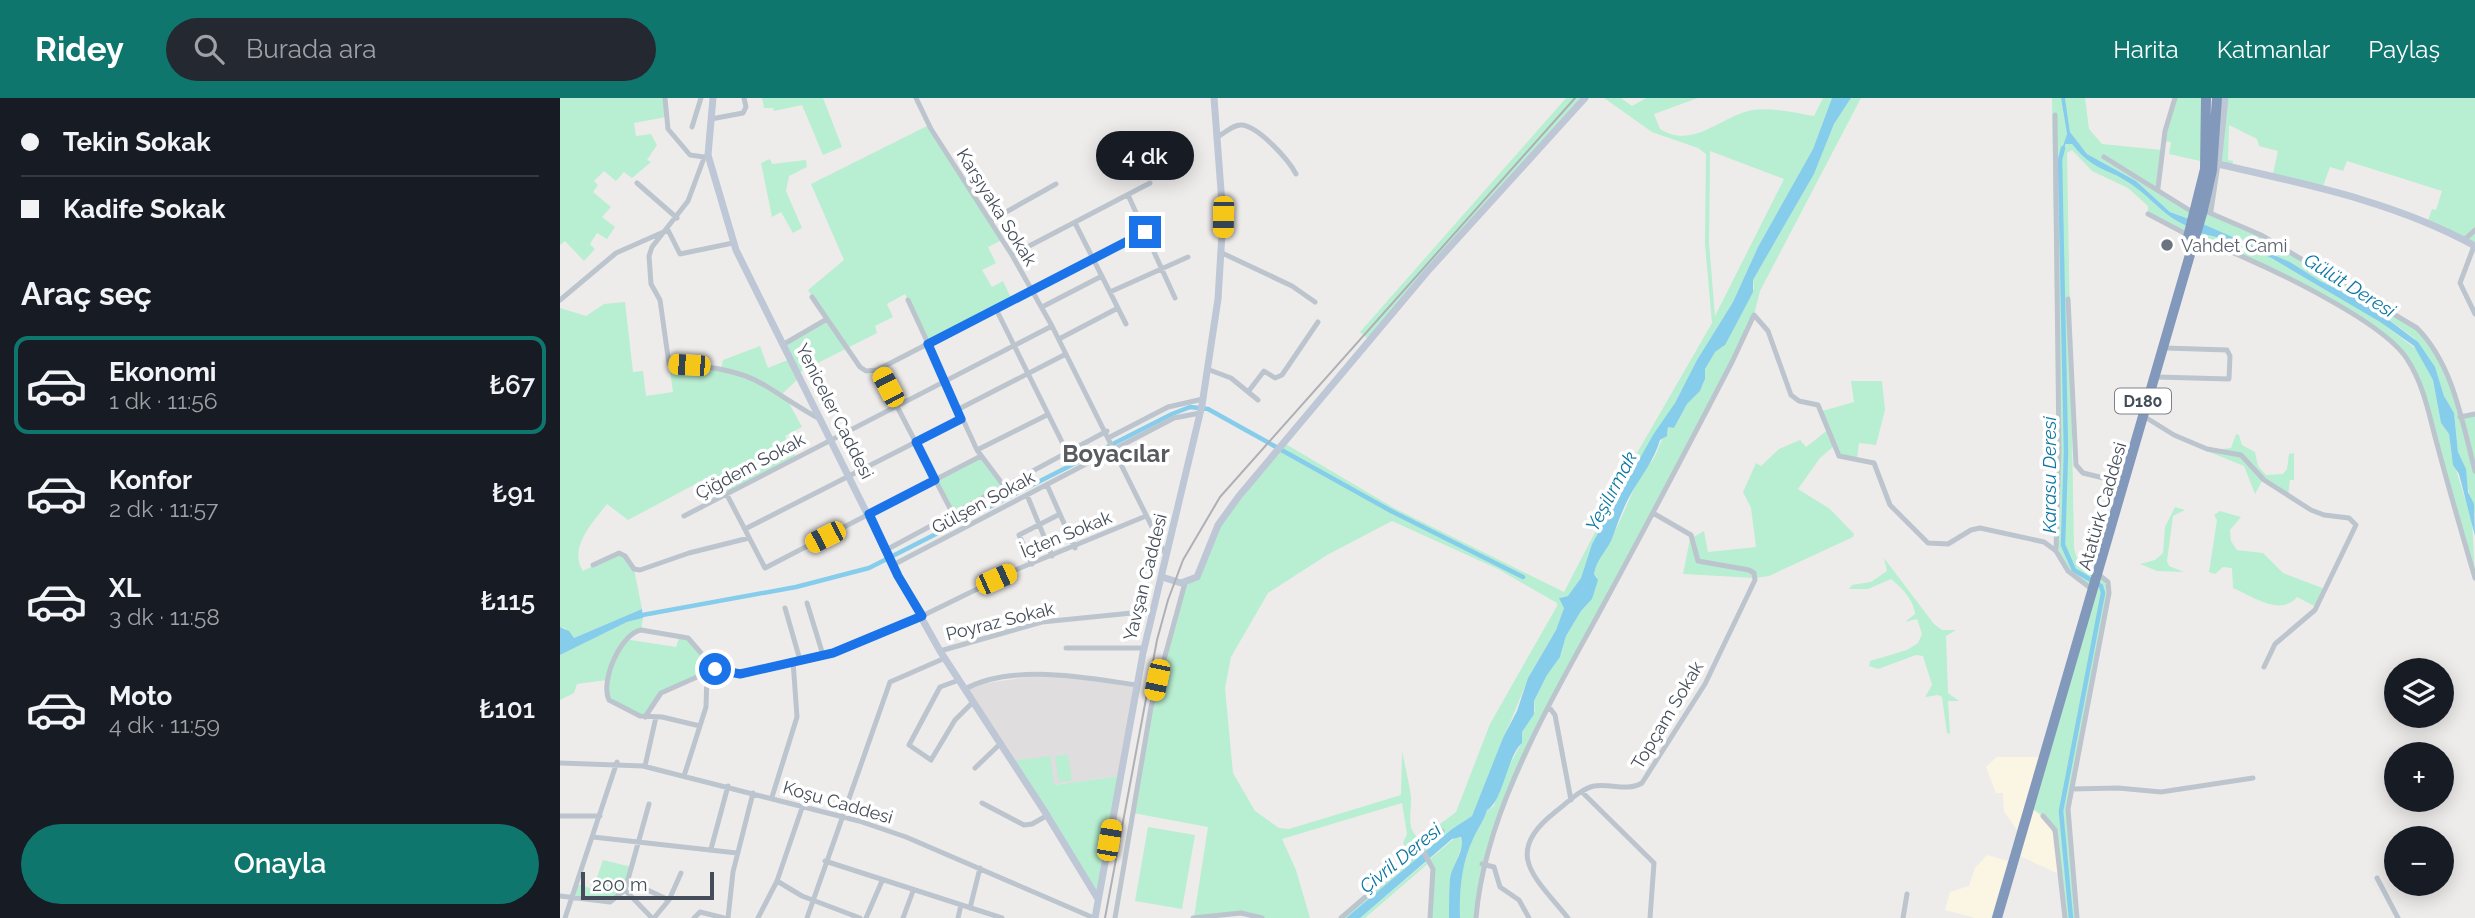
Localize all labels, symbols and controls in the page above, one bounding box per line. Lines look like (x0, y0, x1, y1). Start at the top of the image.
search box (166, 18, 656, 81)
text: Ridey (35, 30, 124, 69)
icon: search (190, 30, 228, 68)
text: Burada ara (246, 34, 376, 64)
text: Harita (2113, 35, 2179, 64)
text: Katmanlar (2217, 35, 2330, 64)
text: Paylaş (2368, 35, 2440, 64)
text: Tekin Sokak (63, 127, 211, 157)
callout: 4 dk (1096, 130, 1194, 180)
text: 4 dk (1122, 142, 1168, 169)
street label: Karşıyaka Sokak (953, 145, 1042, 270)
text: Kadife Sokak (63, 194, 225, 224)
car (1213, 196, 1234, 238)
route end (1129, 216, 1161, 248)
place label: Vahdet Cami (2181, 235, 2288, 256)
marker: Vahdet Cami (2159, 237, 2175, 253)
water label: Gülüt Deresi (2300, 248, 2400, 322)
text: Araç seç (21, 275, 152, 312)
street label: Yeniceler Caddesi (792, 340, 878, 482)
car (668, 353, 711, 377)
icon: car (25, 354, 88, 417)
text: Ekonomi (109, 357, 217, 387)
car (869, 364, 908, 410)
text: ₺67 (490, 370, 535, 400)
text: 1 dk · 11:56 (109, 387, 218, 414)
road number: D180 (2115, 388, 2171, 414)
water label: Karasu Deresi (2038, 415, 2060, 534)
street label: Çiğdem Sokak (692, 428, 809, 504)
district label: Boyacılar (1062, 439, 1170, 468)
street label: Atatürk Caddesi (2074, 439, 2130, 573)
water label: Yeşilırmak (1581, 447, 1641, 535)
icon: car (25, 462, 88, 525)
text: Konfor (109, 465, 192, 495)
street label: Gülşen Sokak (928, 466, 1038, 538)
text: ₺91 (492, 478, 535, 508)
text: 2 dk · 11:57 (109, 495, 218, 522)
street label: İçten Sokak (1017, 506, 1115, 562)
street label: Yavşan Caddesi (1119, 511, 1171, 643)
car (802, 518, 849, 556)
car (973, 561, 1020, 597)
icon: car (25, 570, 88, 633)
text: XL (109, 573, 141, 603)
text: ₺115 (481, 586, 535, 616)
street label: Poyraz Sokak (944, 597, 1057, 645)
text: 3 dk · 11:58 (109, 603, 220, 630)
route start (699, 653, 731, 685)
car (1143, 657, 1172, 703)
street label: Topçam Sokak (1627, 657, 1708, 773)
map controls (2384, 658, 2454, 896)
button: layers (2384, 658, 2454, 728)
icon: car (25, 678, 88, 741)
text: Moto (109, 681, 172, 711)
text: ₺101 (479, 694, 535, 724)
text: 4 dk · 11:59 (109, 711, 220, 738)
button: + (2384, 742, 2454, 812)
street label: Koşu Caddesi (781, 776, 895, 828)
car (1096, 817, 1123, 863)
water label: Çivril Deresi (1355, 818, 1446, 897)
button: Onayla (21, 824, 539, 904)
button: − (2384, 826, 2454, 896)
scale bar (581, 869, 714, 901)
text: 200 m (592, 873, 647, 895)

